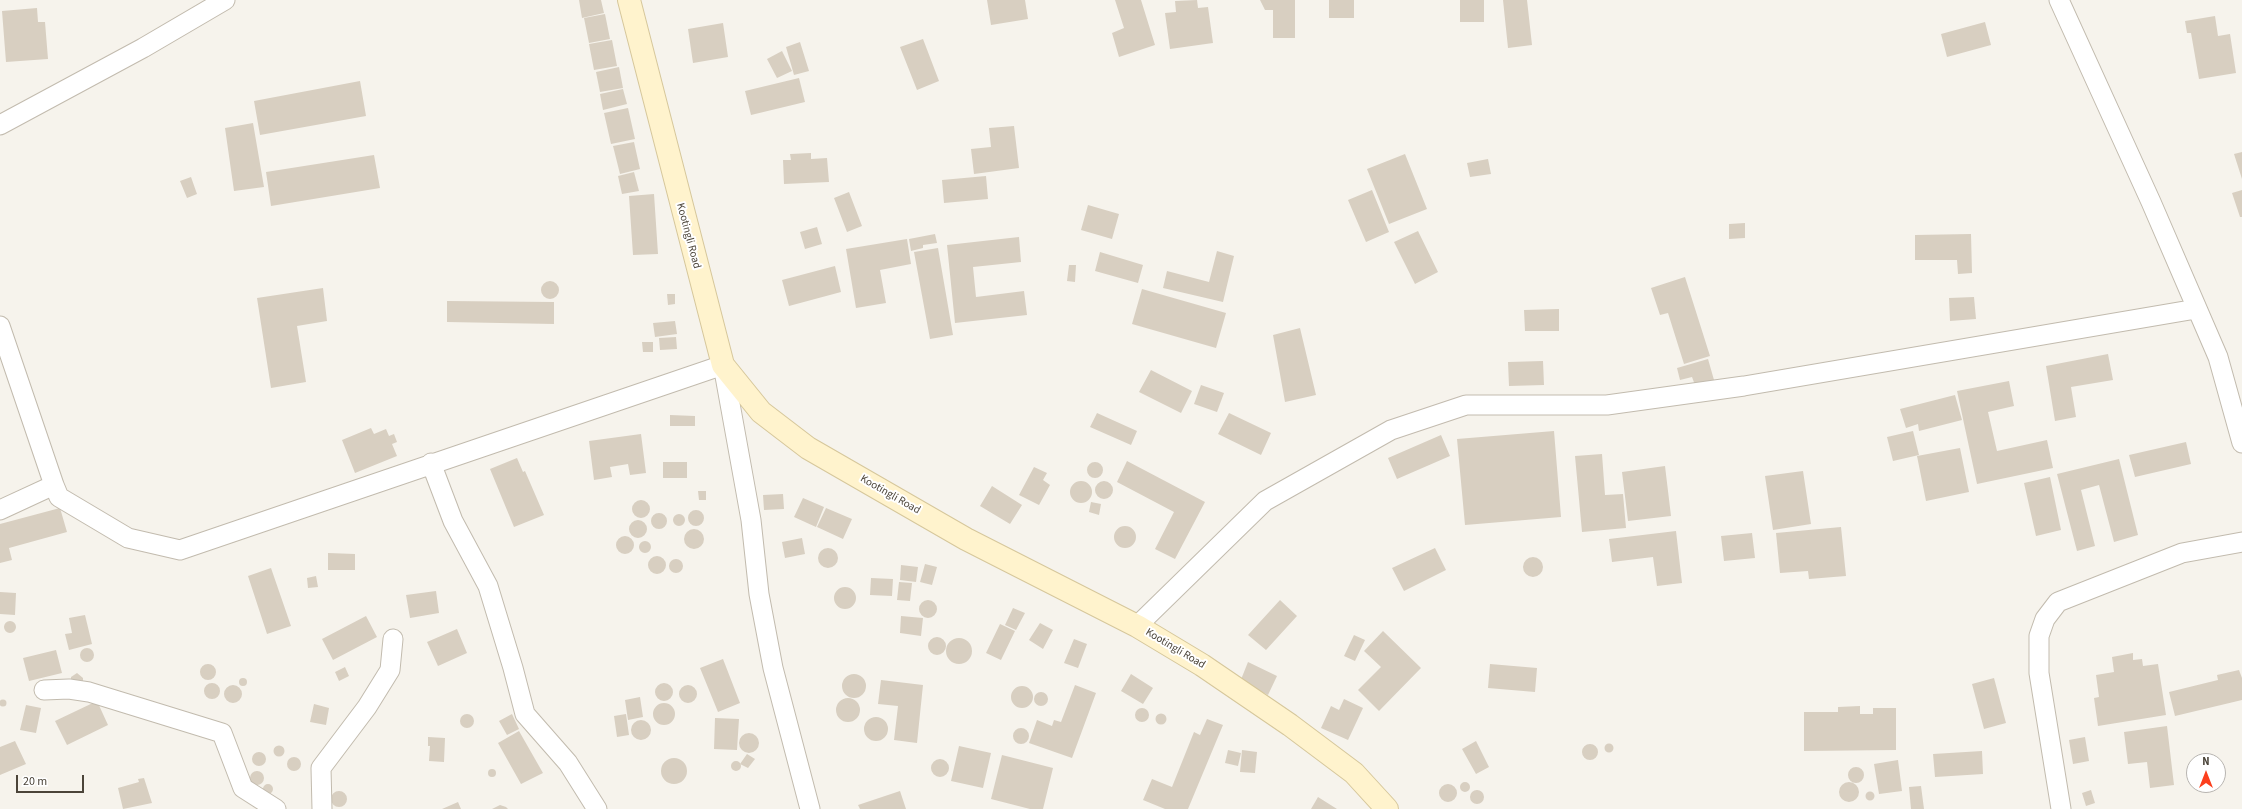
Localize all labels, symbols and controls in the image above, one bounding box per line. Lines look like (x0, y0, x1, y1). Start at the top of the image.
street label: Kootingli Road (673, 202, 703, 270)
street label: Kootingli Road (858, 472, 922, 518)
street label: Kootingli Road (1143, 626, 1207, 672)
north arrow (2186, 753, 2226, 793)
text: N (2202, 754, 2210, 769)
scale bar (18, 767, 86, 793)
text: 20 m (23, 773, 47, 790)

